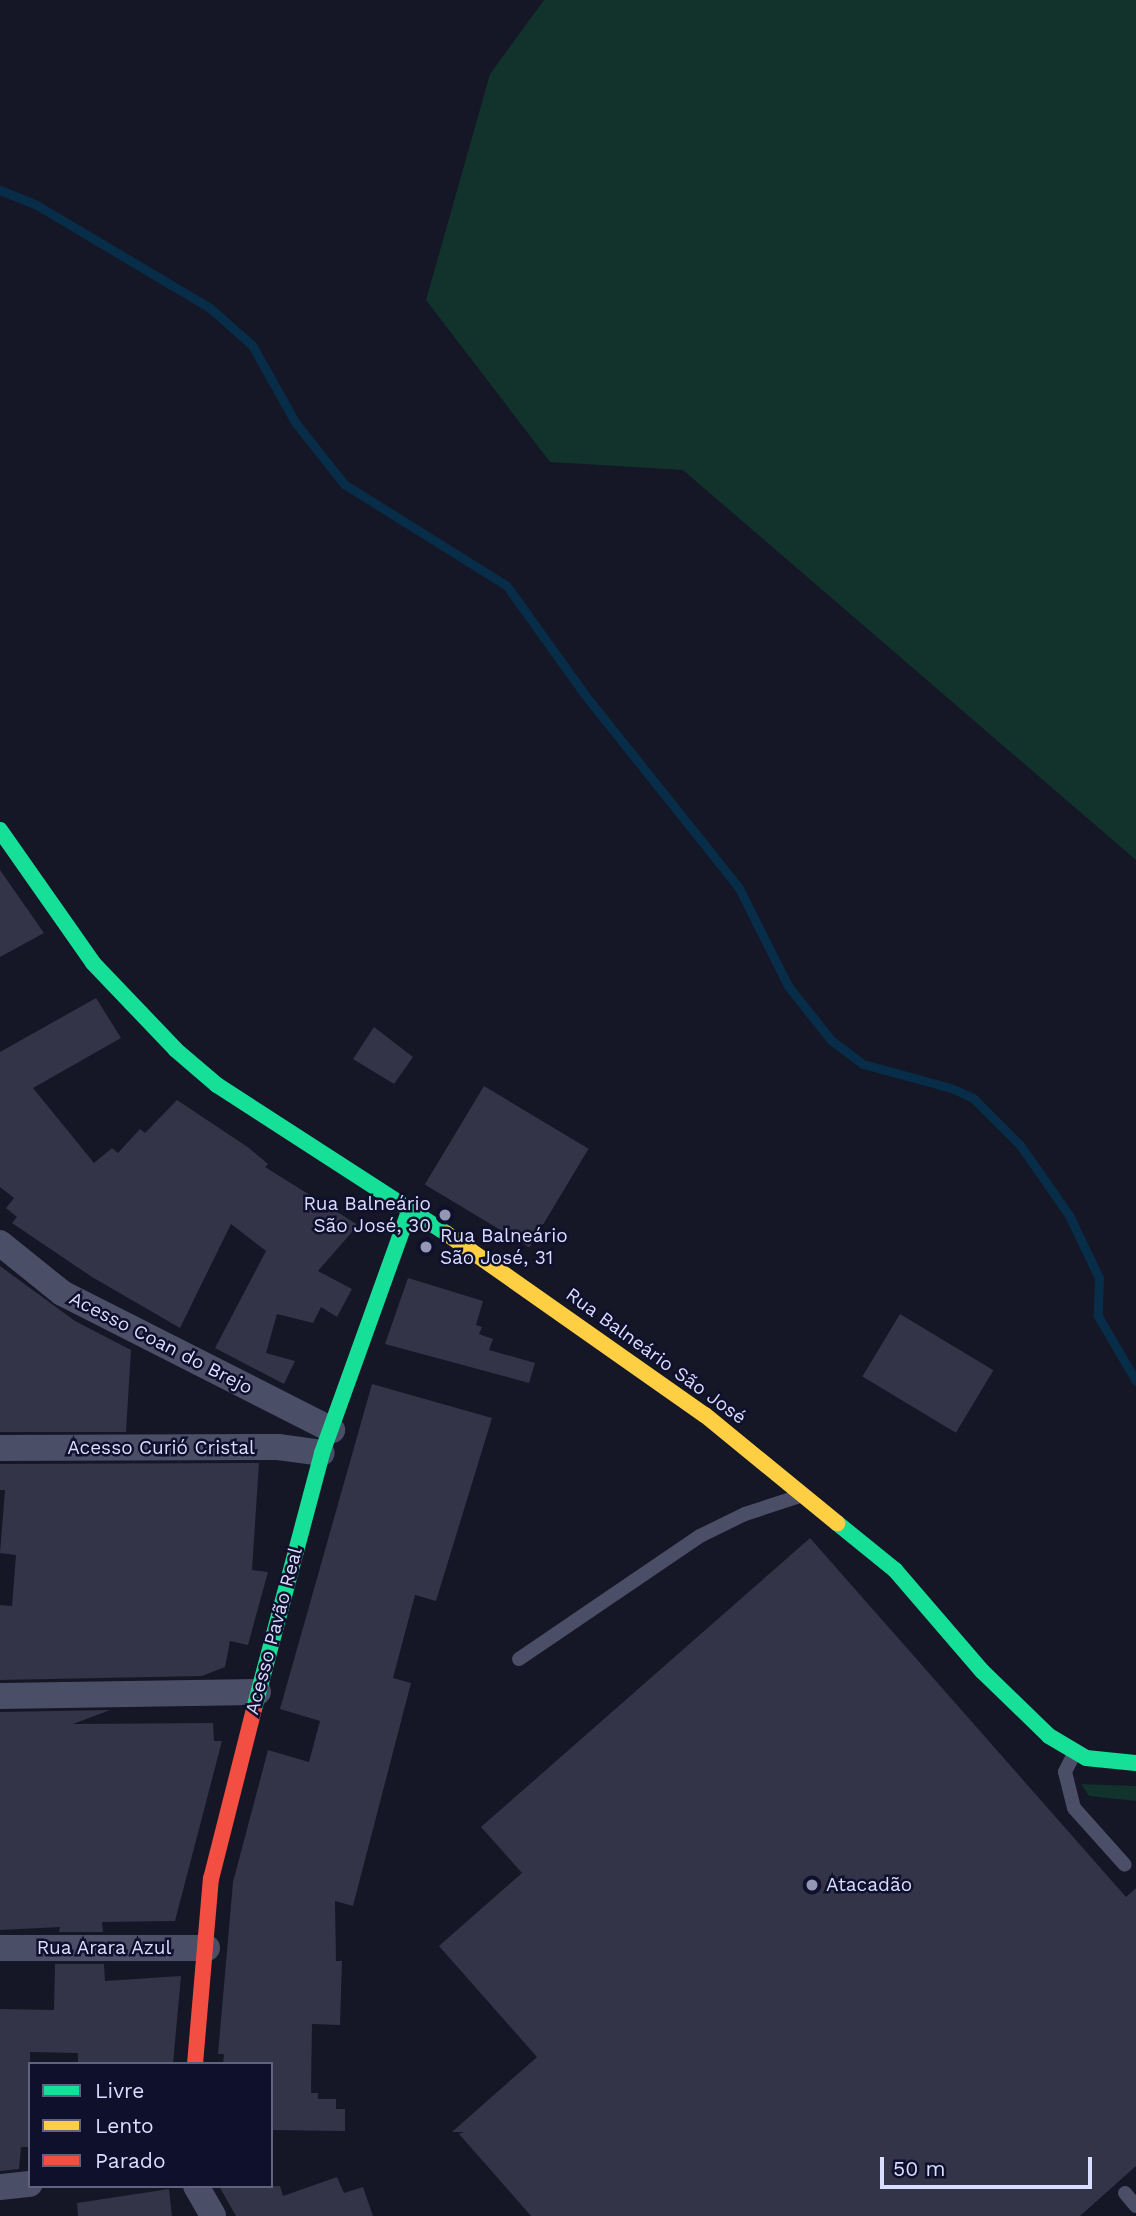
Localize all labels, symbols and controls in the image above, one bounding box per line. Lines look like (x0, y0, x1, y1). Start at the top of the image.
place label: Rua Balneário São José, 30 (303, 1193, 431, 1237)
marker: Rua Balneário São José, 30 (437, 1207, 453, 1223)
place label: Rua Balneário São José, 31 (440, 1225, 568, 1269)
marker: Rua Balneário São José, 31 (418, 1239, 434, 1255)
street label: Rua Balneário São José (561, 1283, 751, 1429)
street label: Acesso Coan do Brejo (66, 1287, 256, 1399)
street label: Acesso Curió Cristal (67, 1437, 255, 1459)
street label: Acesso Pavão Real (241, 1545, 307, 1717)
place label: Atacadão (826, 1874, 912, 1896)
marker: Atacadão (804, 1877, 820, 1893)
street label: Rua Arara Azul (35, 1937, 173, 1959)
legend (28, 2062, 273, 2188)
text: Livre (95, 2078, 144, 2103)
text: Lento (95, 2113, 154, 2138)
scale bar (884, 2142, 1096, 2186)
text: Parado (95, 2148, 166, 2173)
text: 50 m (893, 2156, 945, 2181)

